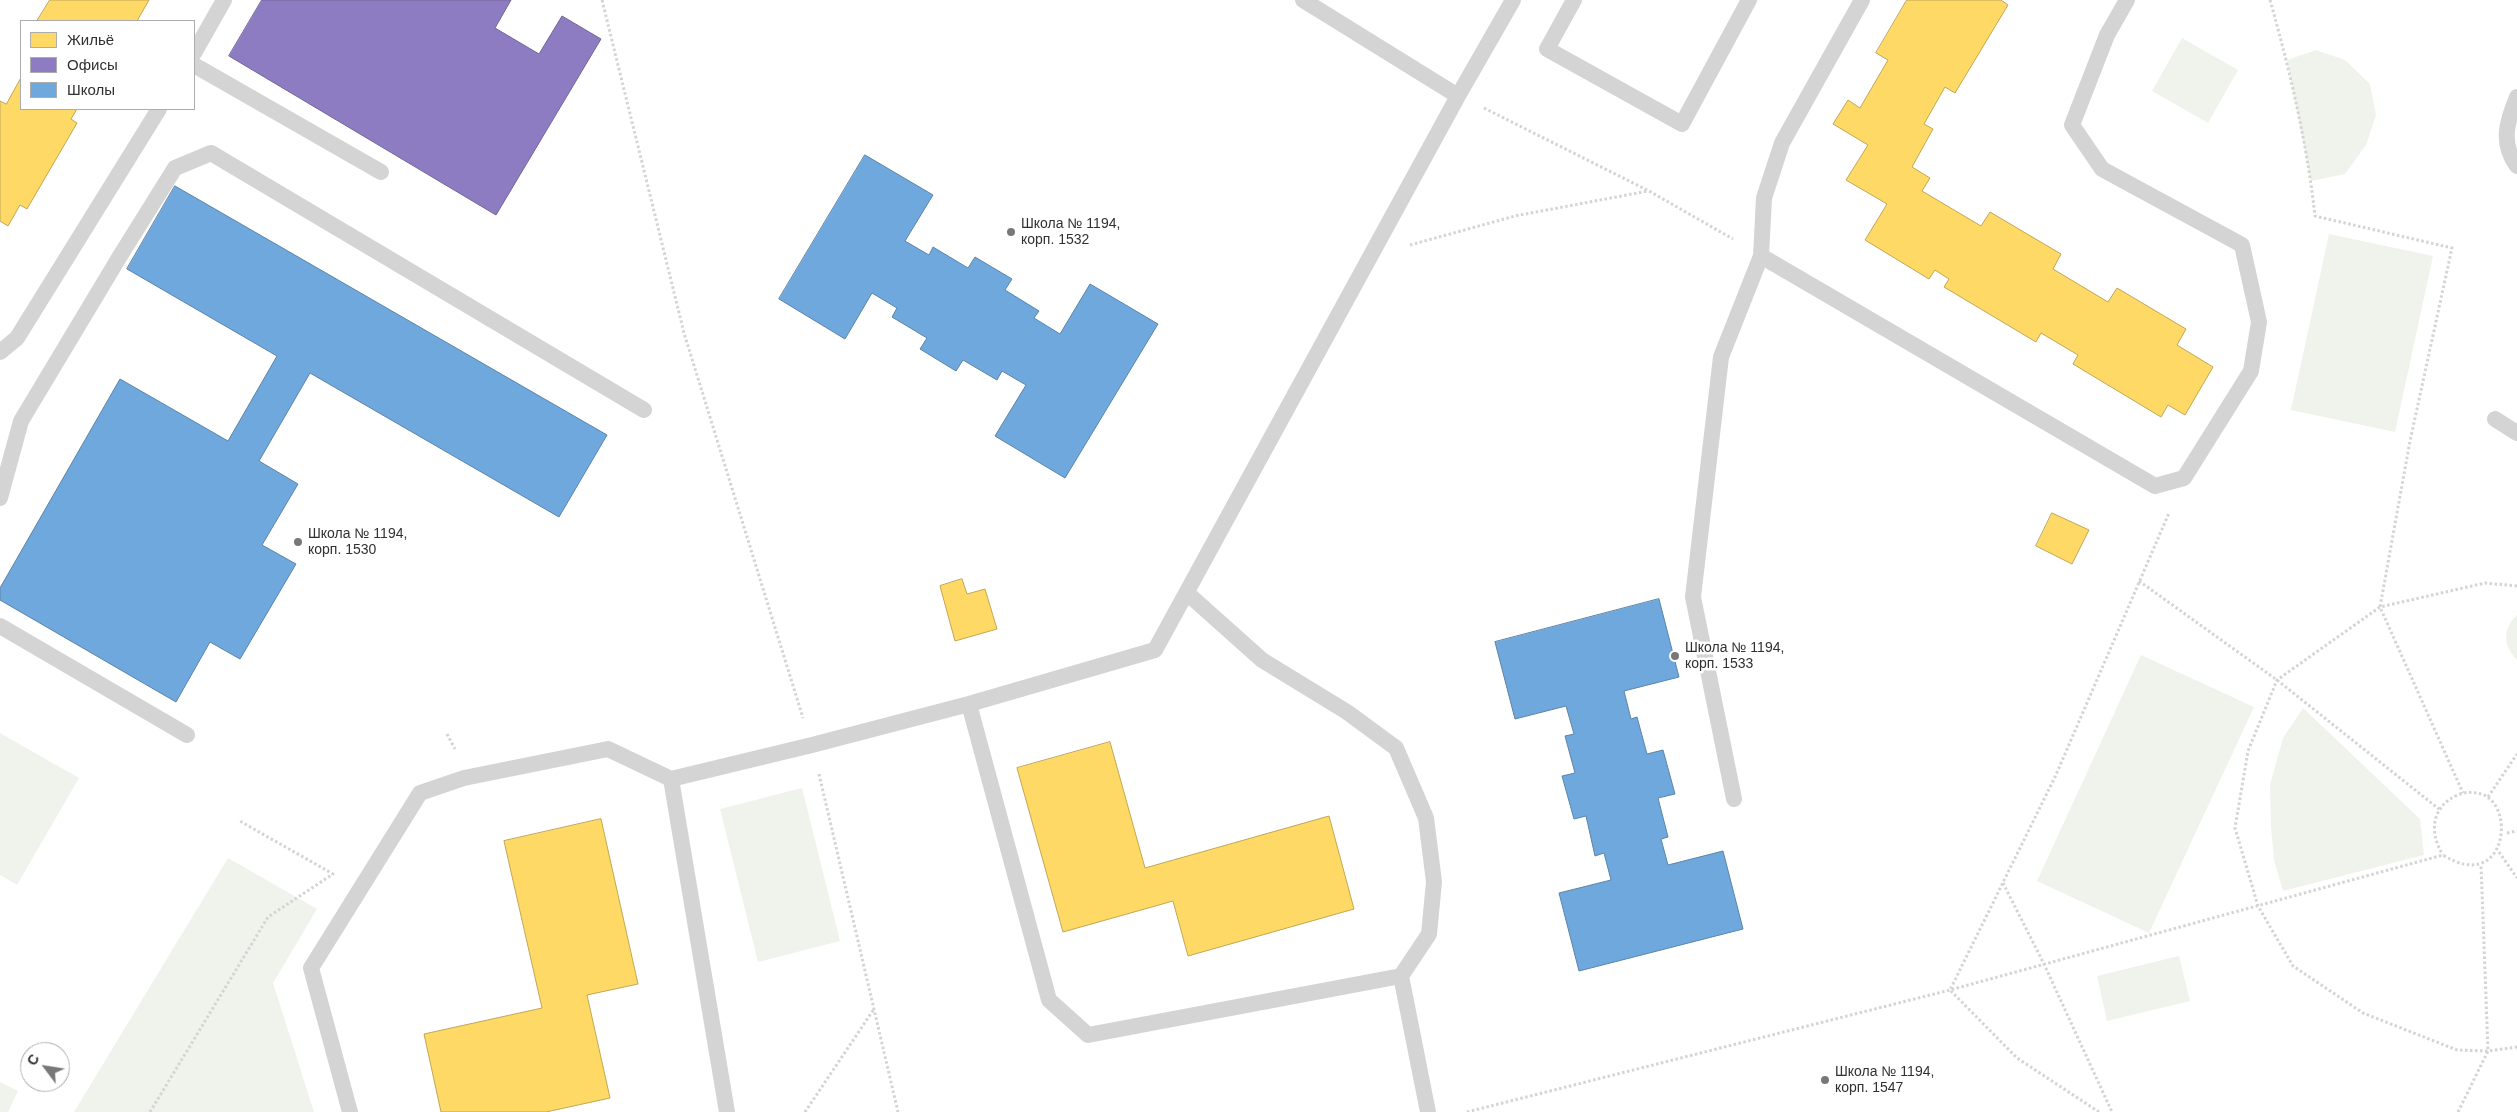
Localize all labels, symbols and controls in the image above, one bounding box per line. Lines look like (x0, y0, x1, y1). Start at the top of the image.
legend (20, 20, 195, 110)
text: Жильё (67, 31, 114, 48)
text: Офисы (67, 56, 118, 73)
text: Школы (67, 81, 115, 98)
place label: Школа № 1194, корп. 1532 (1021, 216, 1120, 248)
marker: Школа № 1194, корп. 1532 (1005, 226, 1017, 238)
place label: Школа № 1194, корп. 1530 (308, 526, 407, 558)
marker: Школа № 1194, корп. 1530 (292, 536, 304, 548)
place label: Школа № 1194, корп. 1533 (1685, 640, 1784, 672)
marker: Школа № 1194, корп. 1533 (1669, 650, 1681, 662)
north arrow (20, 1042, 70, 1092)
text: С (24, 1051, 42, 1068)
place label: Школа № 1194, корп. 1547 (1835, 1064, 1934, 1096)
marker: Школа № 1194, корп. 1547 (1819, 1074, 1831, 1086)

